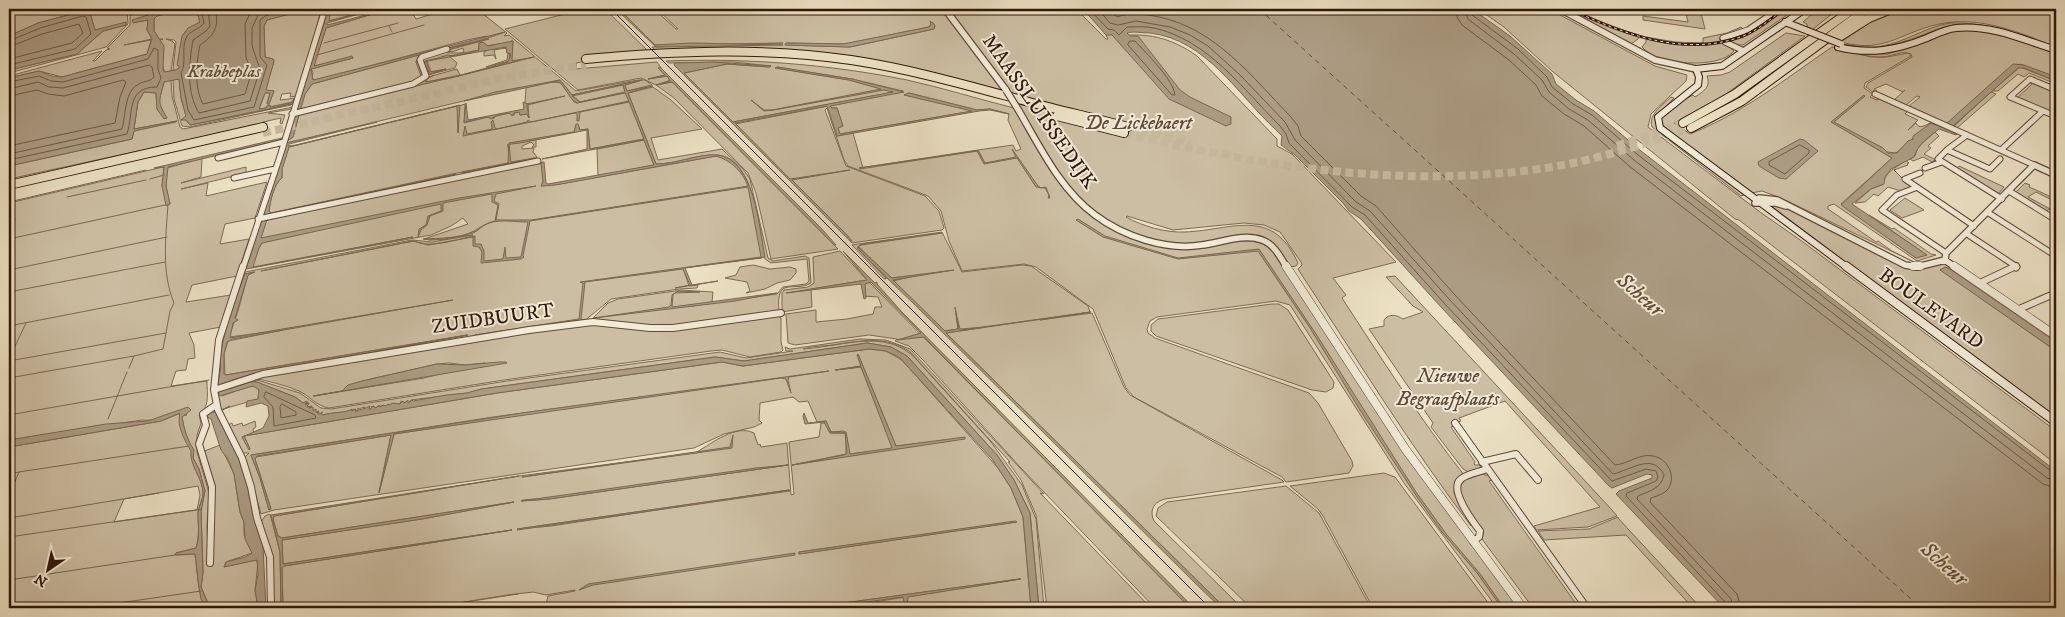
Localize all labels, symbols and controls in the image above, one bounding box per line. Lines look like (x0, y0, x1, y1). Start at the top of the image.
street label: MAASSLUISSEDIJK (976, 30, 1102, 194)
water label: Krabbeplas (186, 61, 261, 83)
park label: De Lickebaert (1084, 111, 1194, 136)
street label: BOULEVARD (1874, 263, 1988, 355)
water label: Scheur (1610, 267, 1670, 323)
street label: ZUIDBUURT (430, 298, 556, 340)
park label: Nieuwe Begraafplaats (1396, 364, 1500, 412)
water label: Scheur (1914, 536, 1974, 592)
north arrow (22, 544, 72, 594)
text: N (31, 569, 51, 591)

